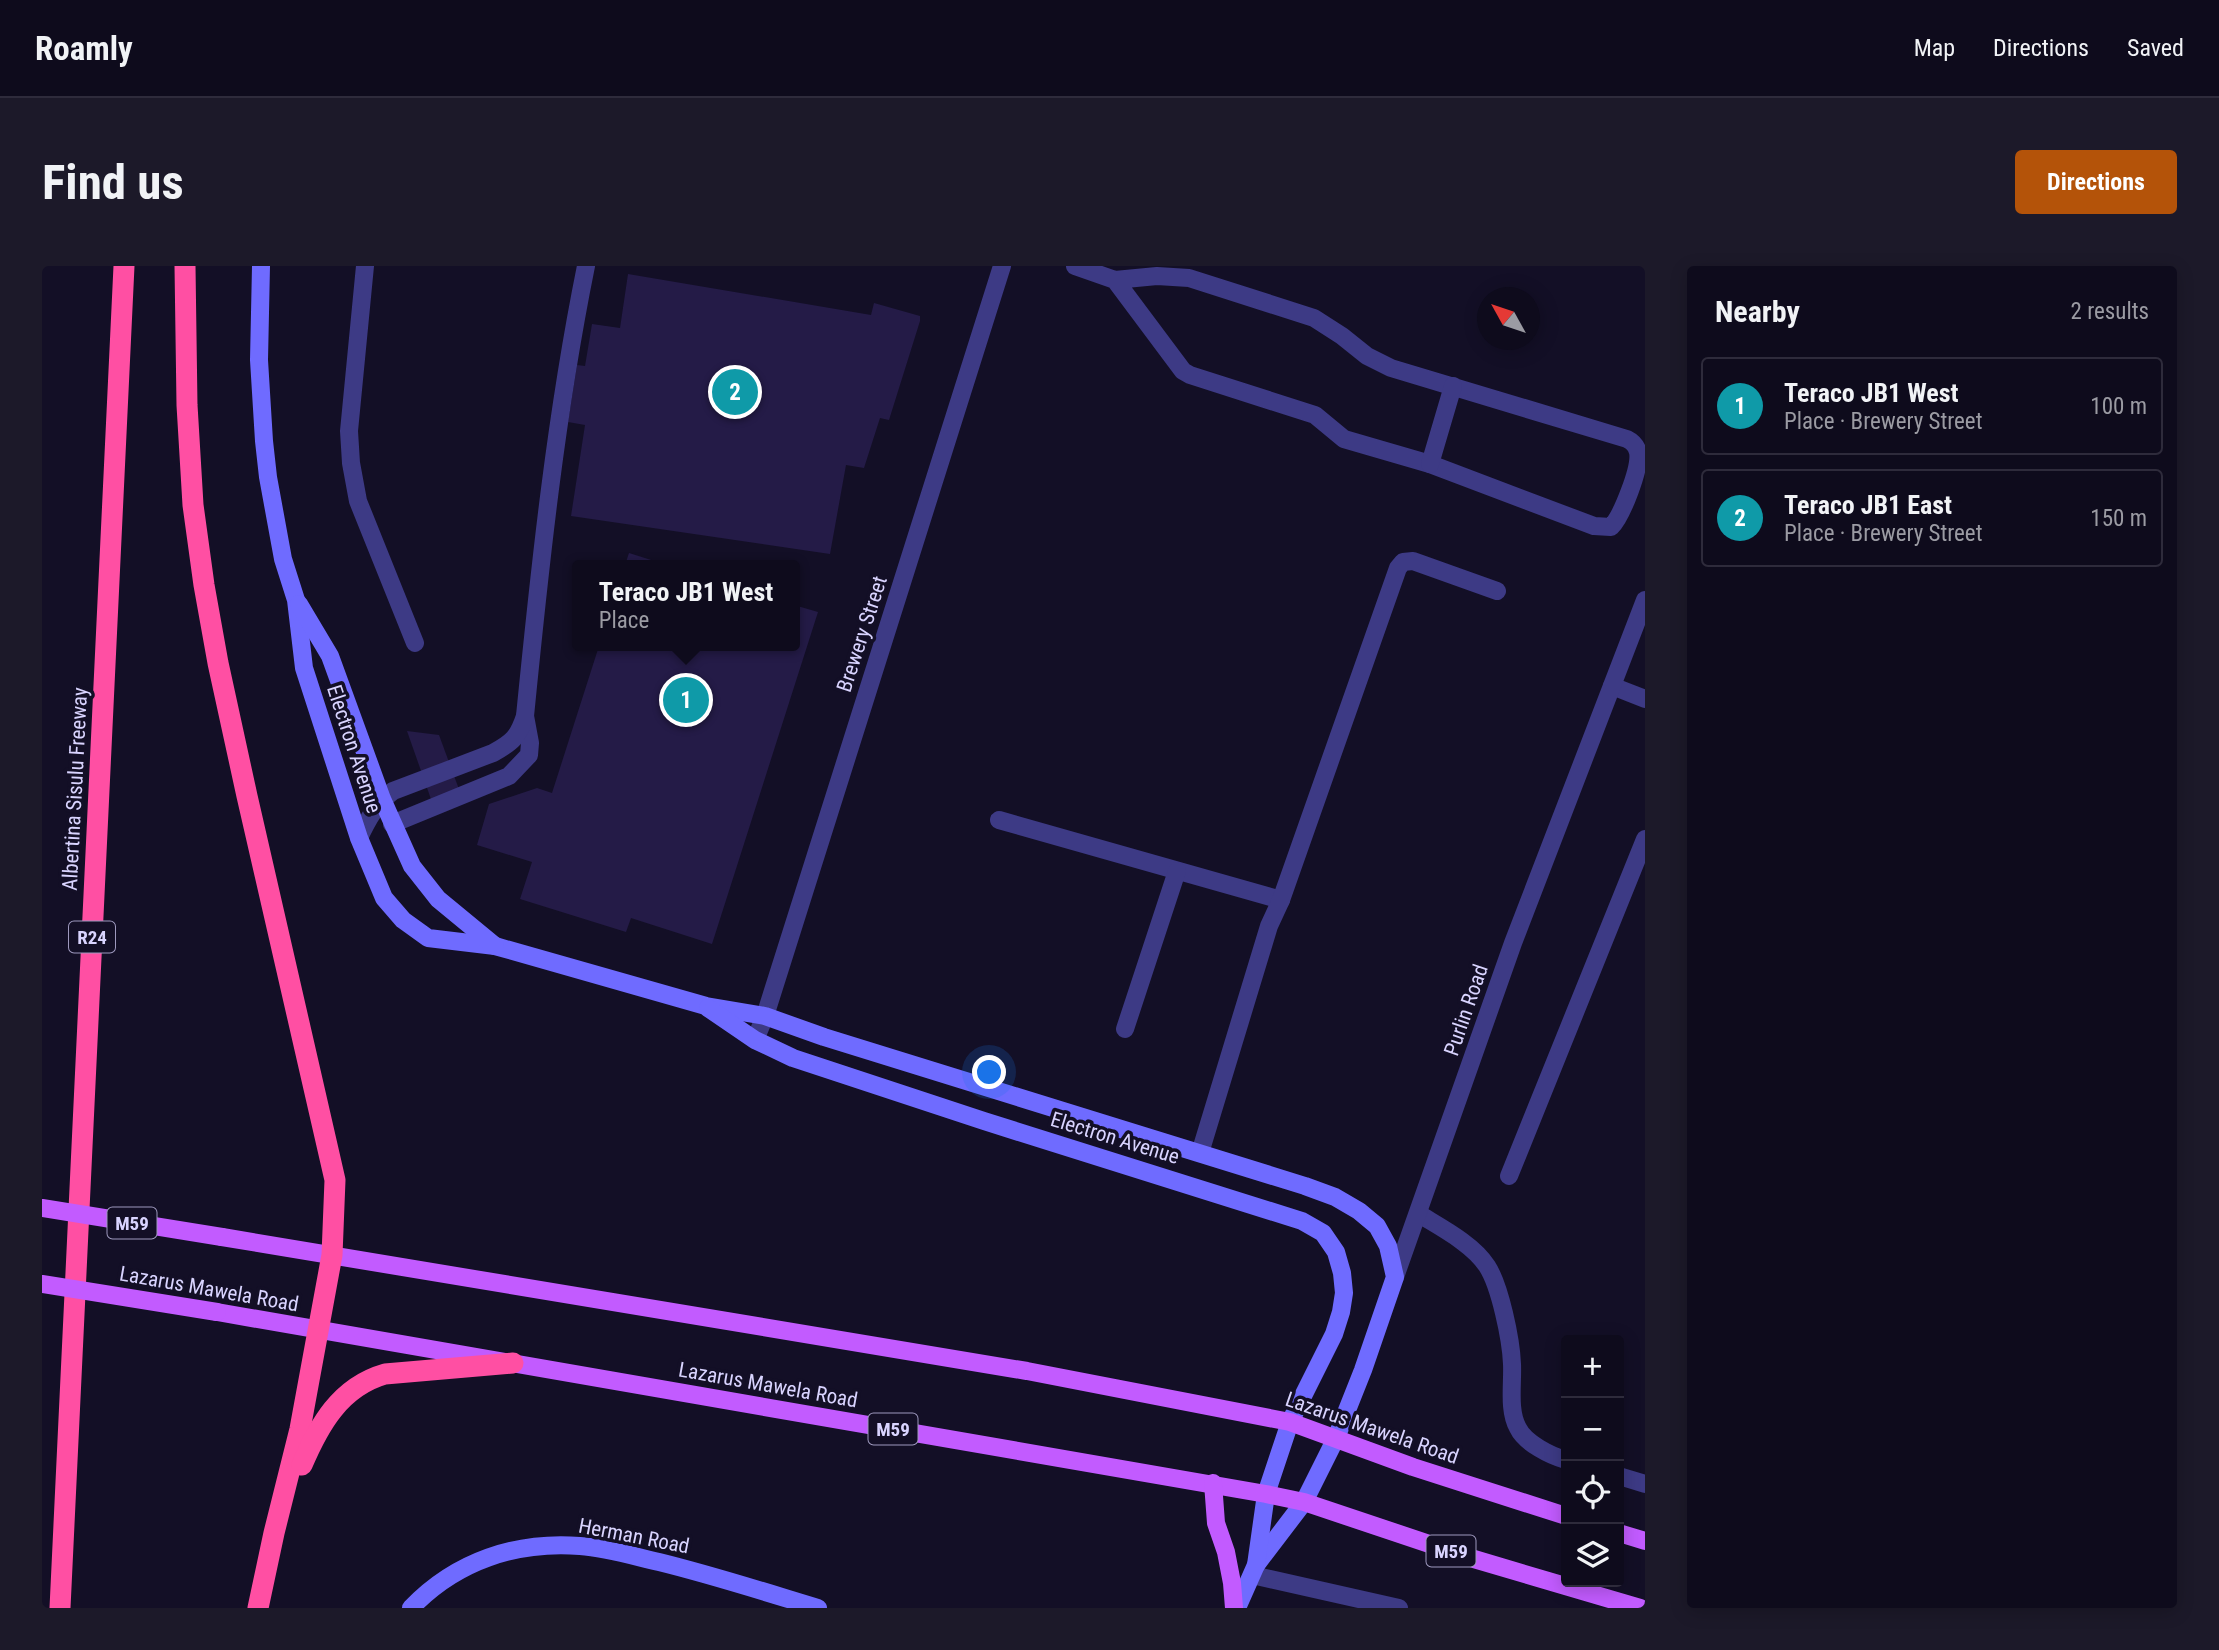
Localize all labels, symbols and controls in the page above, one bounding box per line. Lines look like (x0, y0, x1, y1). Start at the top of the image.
text: Roamly (35, 29, 133, 68)
text: Map (1914, 34, 1955, 62)
text: Directions (1993, 34, 2089, 62)
text: Saved (2127, 34, 2184, 62)
button: Directions (2015, 150, 2177, 214)
text: Find us (42, 154, 184, 211)
north arrow (1477, 287, 1540, 350)
text: Nearby (1715, 294, 1800, 329)
text: 2 results (2071, 298, 2149, 325)
pin: 2 (712, 366, 758, 418)
text: Teraco JB1 West (1784, 378, 1959, 408)
text: 1 (1734, 393, 1746, 420)
text: 100 m (2090, 393, 2147, 420)
text: Place · Brewery Street (1784, 408, 1982, 435)
text: Teraco JB1 East (1784, 490, 1952, 520)
text: 2 (1734, 505, 1746, 532)
text: 150 m (2090, 505, 2147, 532)
text: Place · Brewery Street (1784, 520, 1982, 547)
popup (572, 560, 800, 651)
street label: Brewery Street (832, 573, 892, 695)
text: Teraco JB1 West (599, 577, 773, 607)
text: Place (599, 607, 649, 634)
pin: 1 (663, 674, 709, 726)
street label: Electron Avenue (322, 682, 386, 816)
street label: Albertina Sisulu Freeway (58, 687, 92, 891)
road number: R24 (69, 922, 115, 952)
street label: Purlin Road (1439, 961, 1493, 1059)
your location (972, 1055, 1006, 1089)
street label: Electron Avenue (1048, 1107, 1182, 1169)
road number: M59 (108, 1208, 156, 1239)
street label: Lazarus Mawela Road (118, 1261, 300, 1317)
map controls (1561, 1335, 1624, 1587)
button: + (1561, 1335, 1624, 1398)
street label: Lazarus Mawela Road (677, 1357, 859, 1413)
street label: Lazarus Mawela Road (1282, 1387, 1462, 1469)
button: − (1561, 1398, 1624, 1461)
road number: M59 (868, 1414, 918, 1444)
button: locate (1561, 1461, 1624, 1524)
street label: Herman Road (577, 1514, 691, 1558)
button: layers (1561, 1524, 1624, 1587)
road number: M59 (1426, 1536, 1476, 1567)

